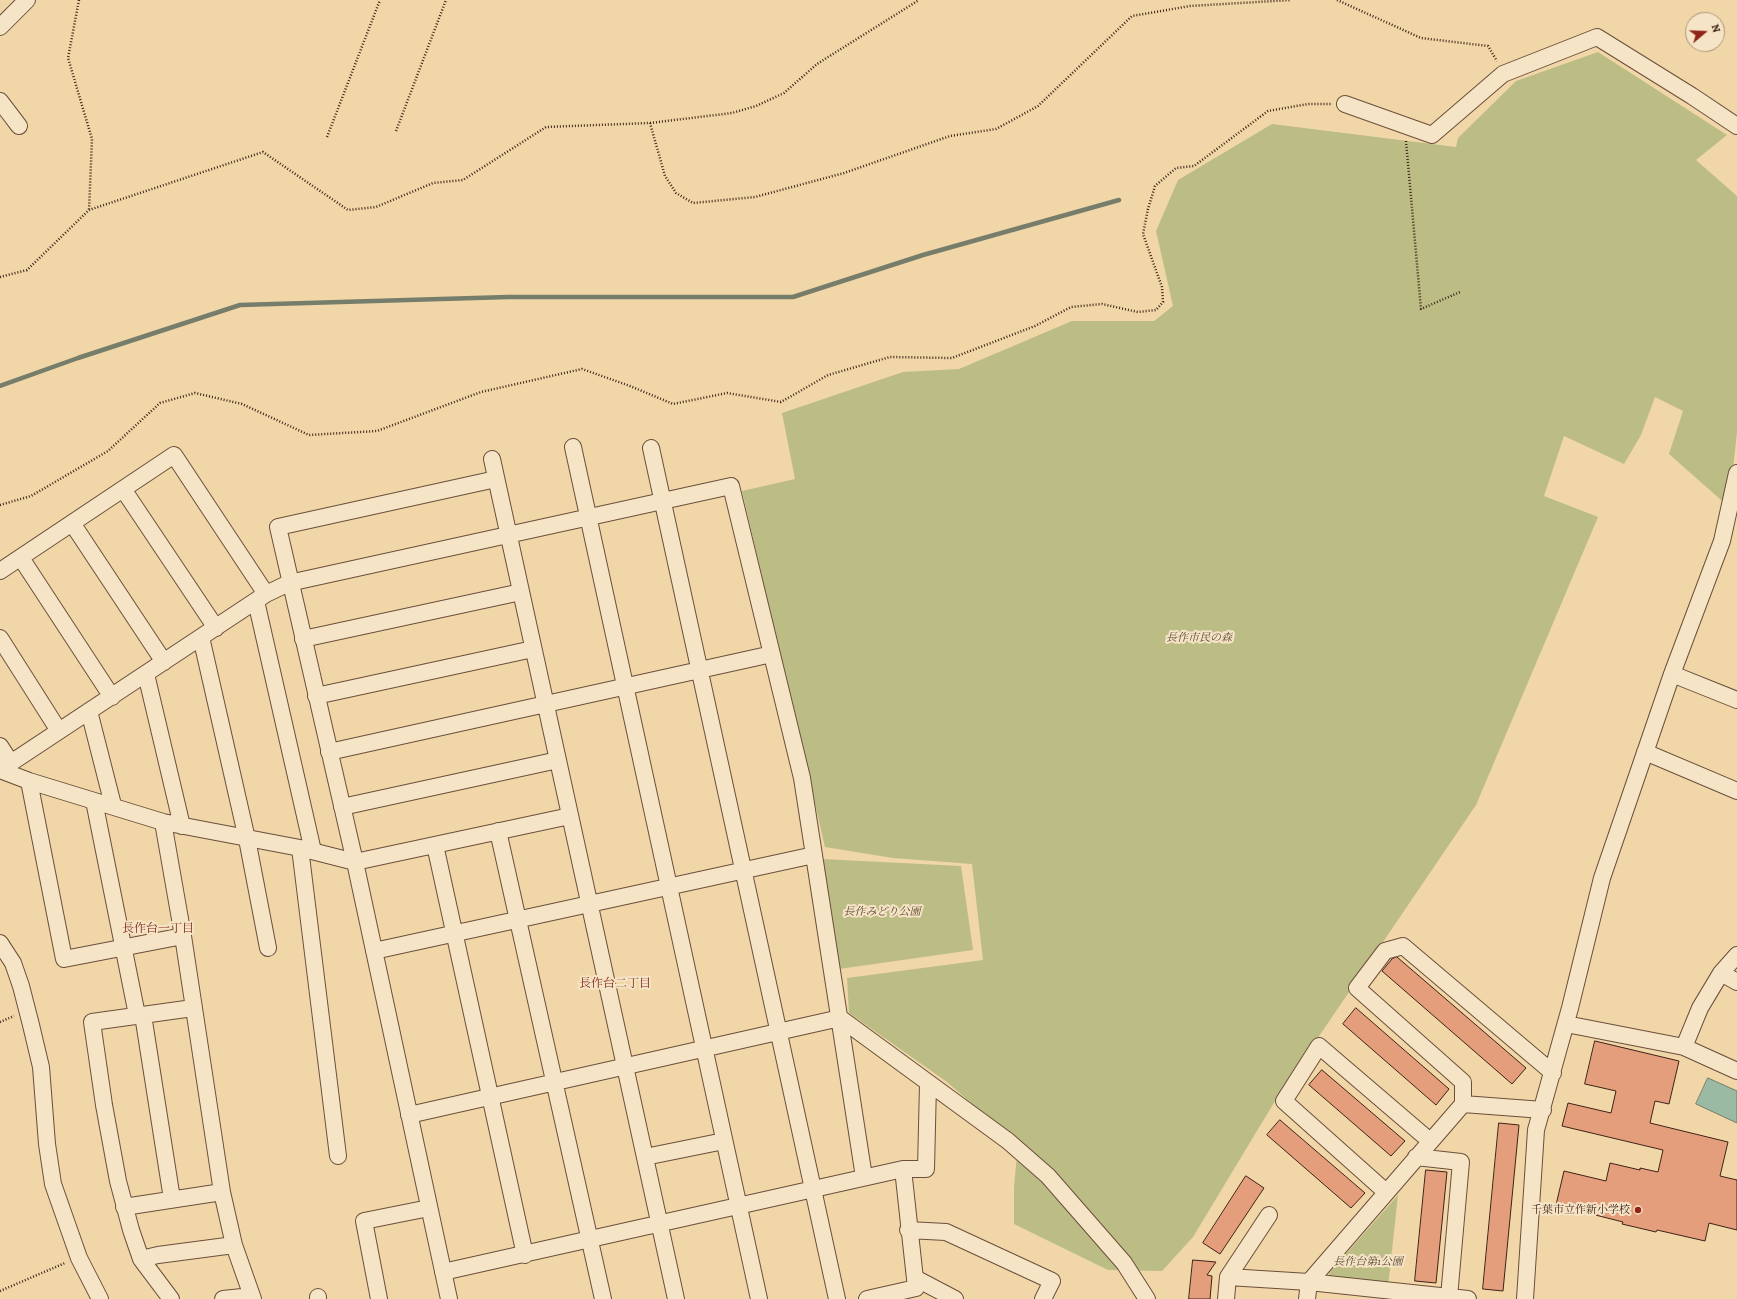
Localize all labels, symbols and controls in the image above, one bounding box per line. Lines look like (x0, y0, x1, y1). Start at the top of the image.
north arrow (1685, 12, 1725, 52)
text: N (1707, 22, 1724, 34)
park label: 長作市民の森 (1166, 631, 1232, 645)
park label: 長作みどり公園 (844, 905, 920, 919)
district label: 長作台一丁目 (122, 922, 194, 936)
district label: 長作台二丁目 (579, 977, 651, 991)
place label: 千葉市立作新小学校 (1531, 1203, 1630, 1217)
marker: 千葉市立作新小学校 (1633, 1205, 1643, 1215)
park label: 長作台第1公園 (1333, 1255, 1403, 1269)

